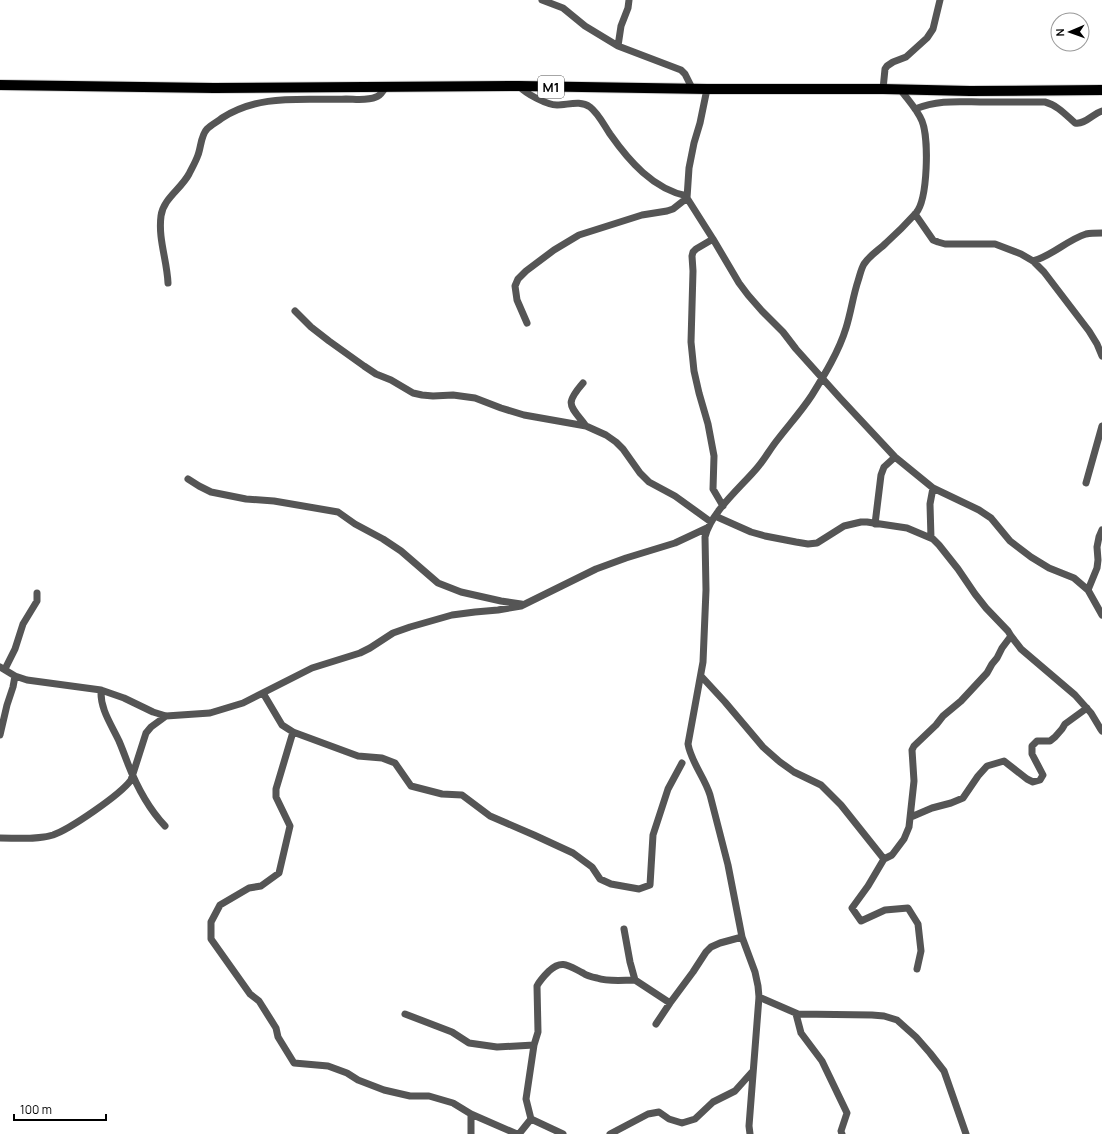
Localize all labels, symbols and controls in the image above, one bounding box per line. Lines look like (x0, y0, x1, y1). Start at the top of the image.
north arrow (1050, 12, 1090, 52)
text: N (1052, 28, 1067, 37)
road number: M1 (538, 76, 564, 98)
scale bar (14, 1096, 106, 1122)
text: 100 m (20, 1101, 52, 1118)

